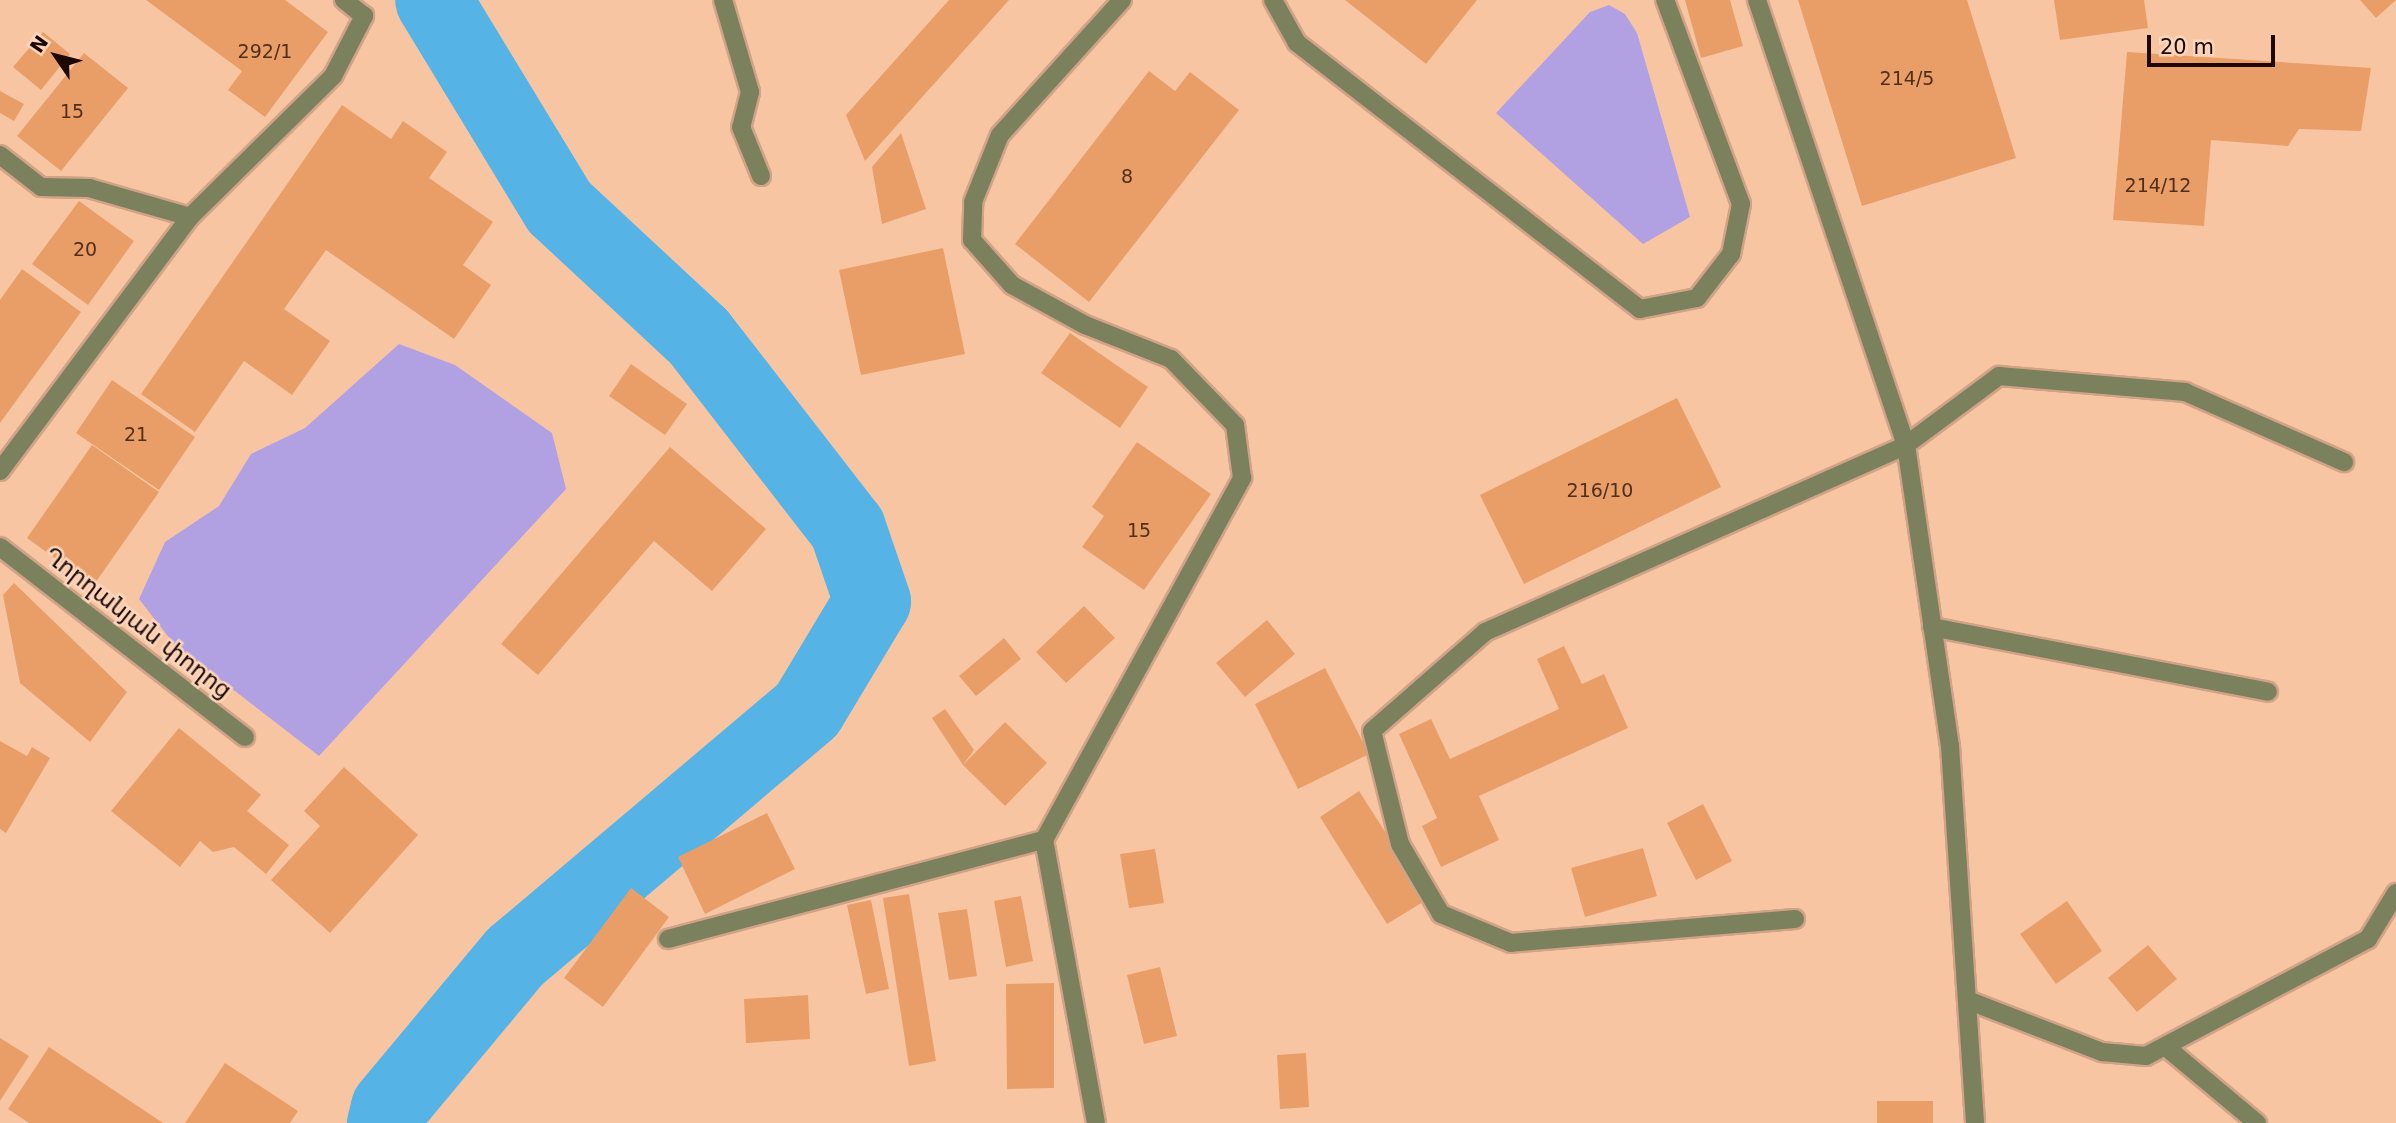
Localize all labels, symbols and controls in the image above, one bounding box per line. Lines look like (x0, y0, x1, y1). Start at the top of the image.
north arrow (21, 21, 91, 91)
scale bar (2151, 21, 2279, 65)
text: N (25, 31, 52, 57)
text: 20 m (2160, 35, 2214, 59)
house number: 292/1 (238, 41, 292, 63)
house number: 214/5 (1880, 68, 1934, 90)
house number: 15 (60, 101, 84, 123)
house number: 8 (1121, 166, 1133, 188)
house number: 214/12 (2125, 175, 2191, 197)
house number: 20 (73, 239, 97, 261)
house number: 21 (124, 424, 148, 446)
house number: 216/10 (1567, 480, 1633, 502)
house number: 15 (1127, 520, 1151, 542)
street label: Ղորղանյան փողոց (39, 542, 237, 704)

